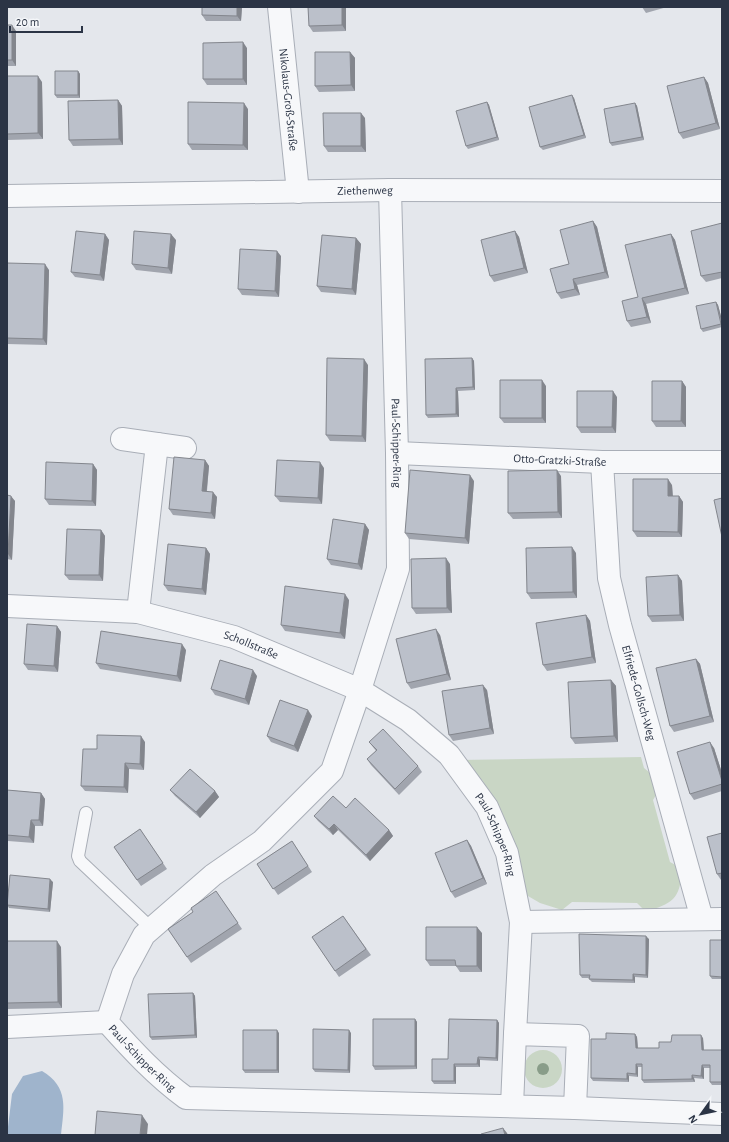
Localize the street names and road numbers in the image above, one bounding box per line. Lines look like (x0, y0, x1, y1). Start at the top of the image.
street label: Nikolaus-Groß-Straße (277, 48, 300, 151)
street label: Ziethenweg (337, 184, 393, 197)
street label: Paul-Schipper-Ring (390, 398, 403, 488)
street label: Otto-Gratzki-Straße (513, 452, 606, 468)
street label: Schollstraße (222, 629, 280, 661)
street label: Elfriede-Gollsch-Weg (620, 644, 658, 742)
street label: Paul-Schipper-Ring (473, 791, 518, 878)
street label: Paul-Schipper-Ring (106, 1022, 178, 1094)

